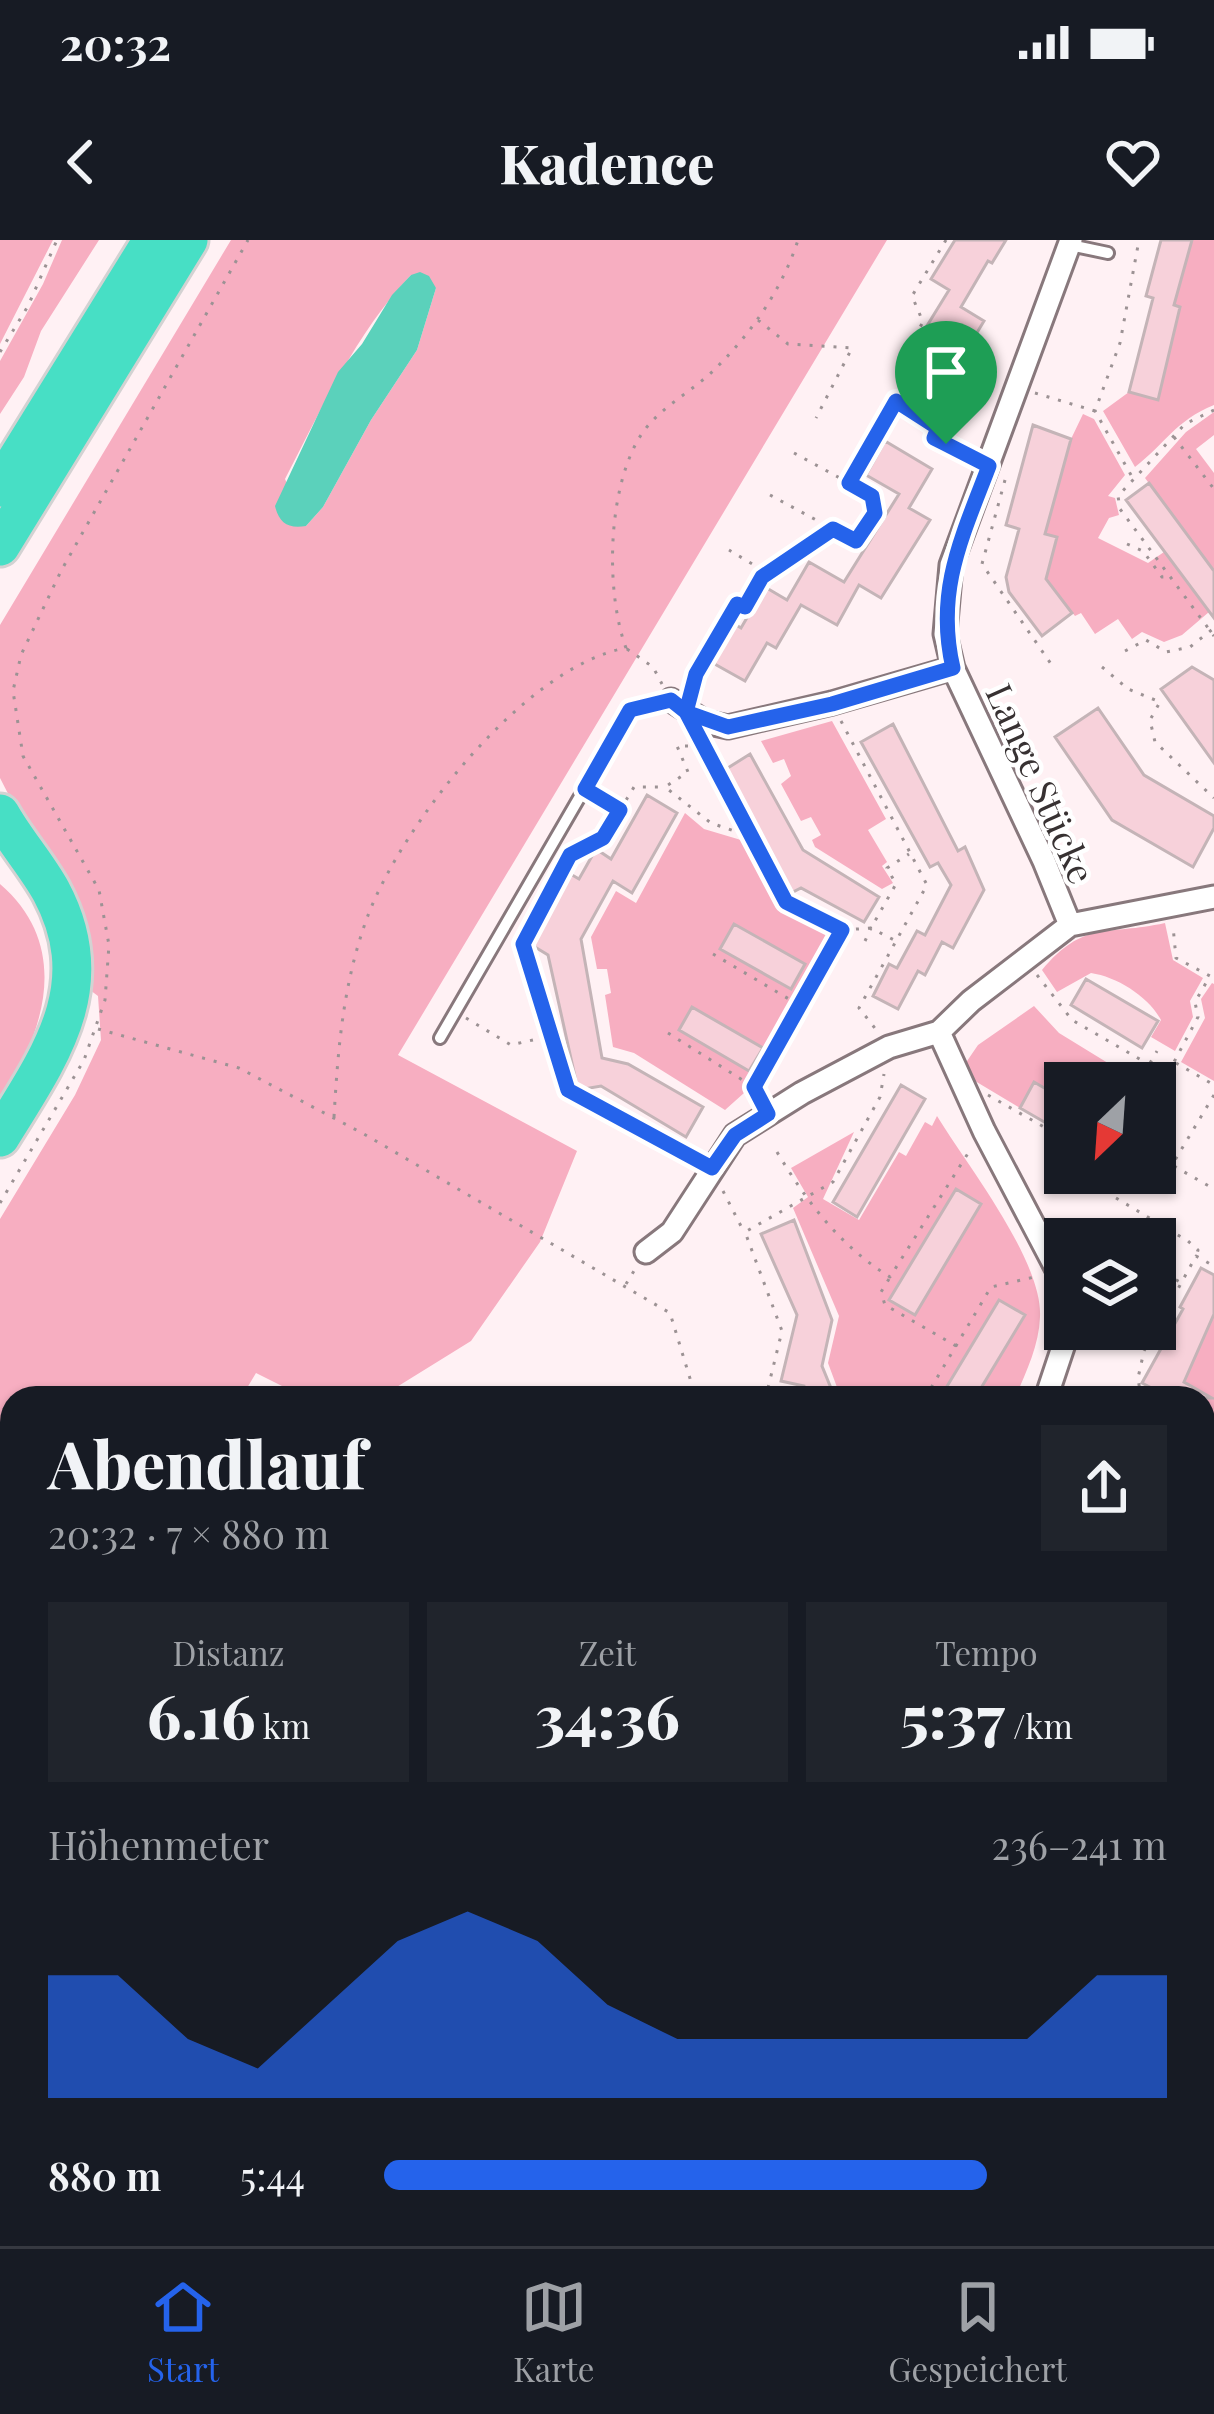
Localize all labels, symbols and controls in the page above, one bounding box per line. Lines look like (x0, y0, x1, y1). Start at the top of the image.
text: 20:32 (60, 12, 171, 72)
text: Kadence (500, 126, 714, 198)
icon: back (48, 129, 114, 195)
icon: heart (1100, 129, 1166, 195)
pin (895, 321, 997, 444)
icon: arrive (913, 339, 979, 405)
street label: Lange Stücke (977, 676, 1107, 890)
north arrow (1044, 1062, 1176, 1194)
map controls (1044, 1062, 1176, 1350)
button: layers (1044, 1218, 1176, 1350)
text: Abendlauf (48, 1418, 365, 1506)
button: share (1041, 1425, 1167, 1551)
text: 20:32 · 7 × 880 m (48, 1507, 329, 1559)
text: Distanz (173, 1630, 284, 1674)
text: Zeit (579, 1630, 636, 1674)
text: Tempo (935, 1630, 1038, 1674)
text: 6.16 (147, 1674, 256, 1754)
text: 34:36 (535, 1674, 680, 1754)
text: 5:37 (900, 1674, 1005, 1754)
text: km (256, 1703, 310, 1747)
text: /km (1005, 1703, 1073, 1747)
text: Höhenmeter (48, 1818, 269, 1870)
text: 236–241 m (992, 1818, 1167, 1870)
text: 880 m (48, 2149, 161, 2201)
text: 5:44 (240, 2149, 305, 2201)
tab: Start (147, 2274, 219, 2390)
tab: Karte (513, 2274, 594, 2390)
tab: Gespeichert (888, 2274, 1067, 2390)

